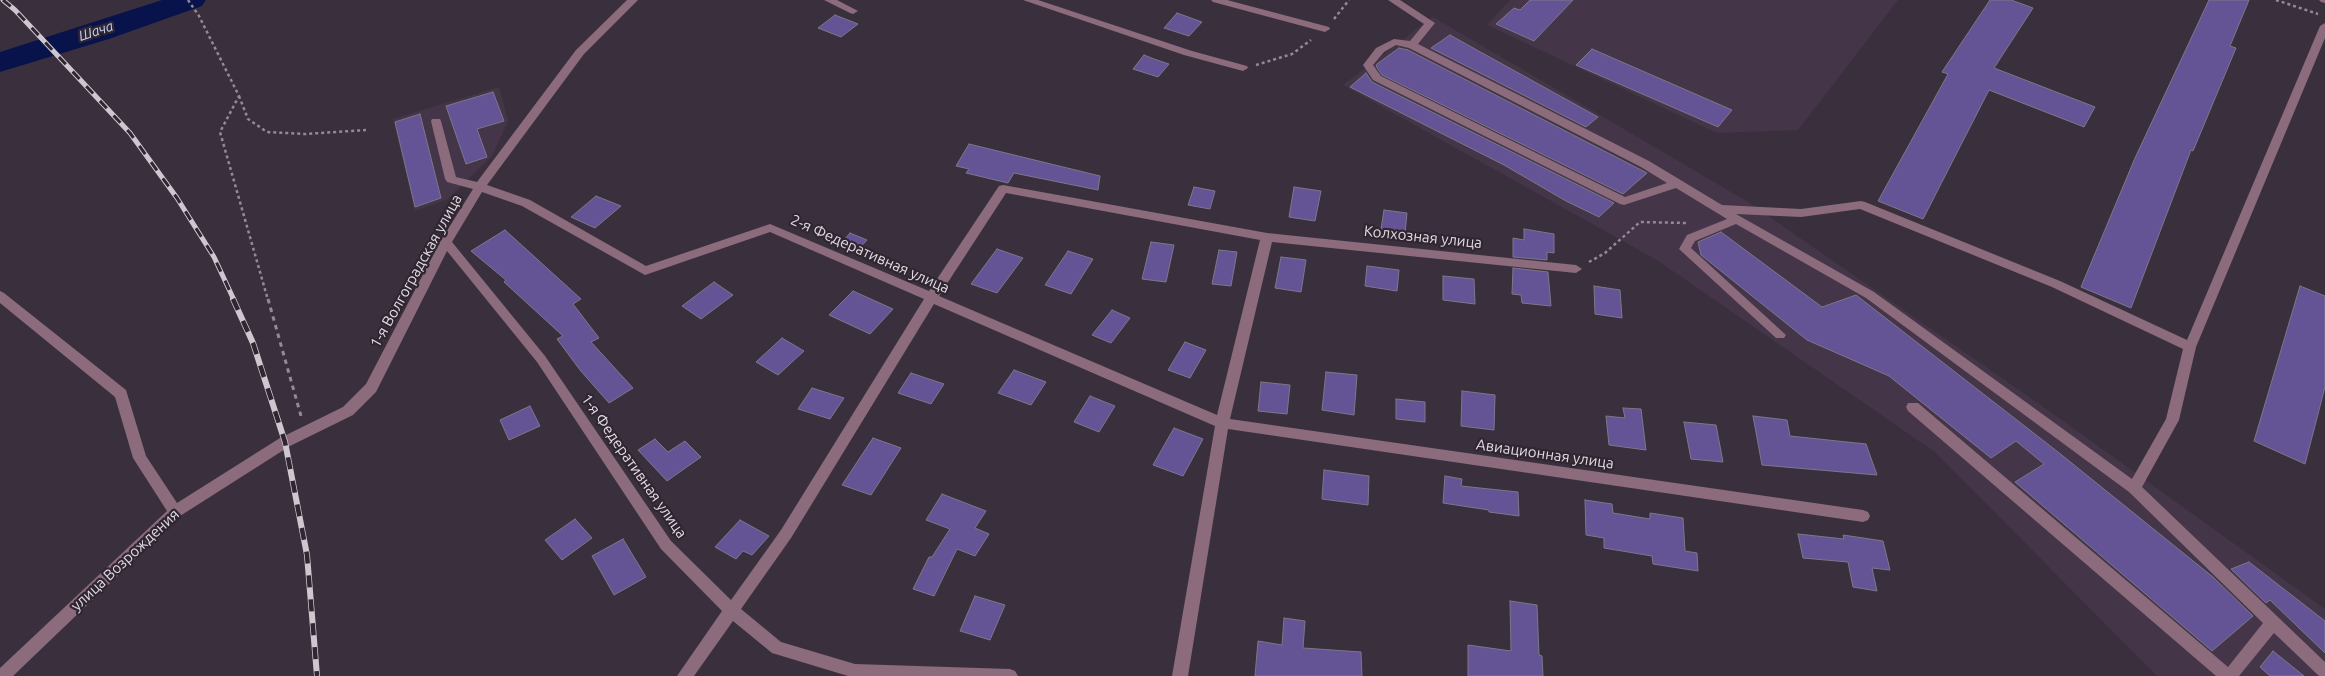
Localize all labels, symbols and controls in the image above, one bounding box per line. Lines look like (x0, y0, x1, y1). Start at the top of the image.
water label: Шача (77, 18, 115, 44)
street label: 1-я Волгоградская улица (366, 191, 466, 351)
street label: 2-я Федеративная улица (788, 211, 952, 297)
street label: Колхозная улица (1363, 222, 1483, 252)
street label: 1-я Федеративная улица (577, 390, 691, 542)
street label: Авиационная улица (1475, 435, 1615, 473)
street label: улица Возрождения (67, 505, 183, 615)

